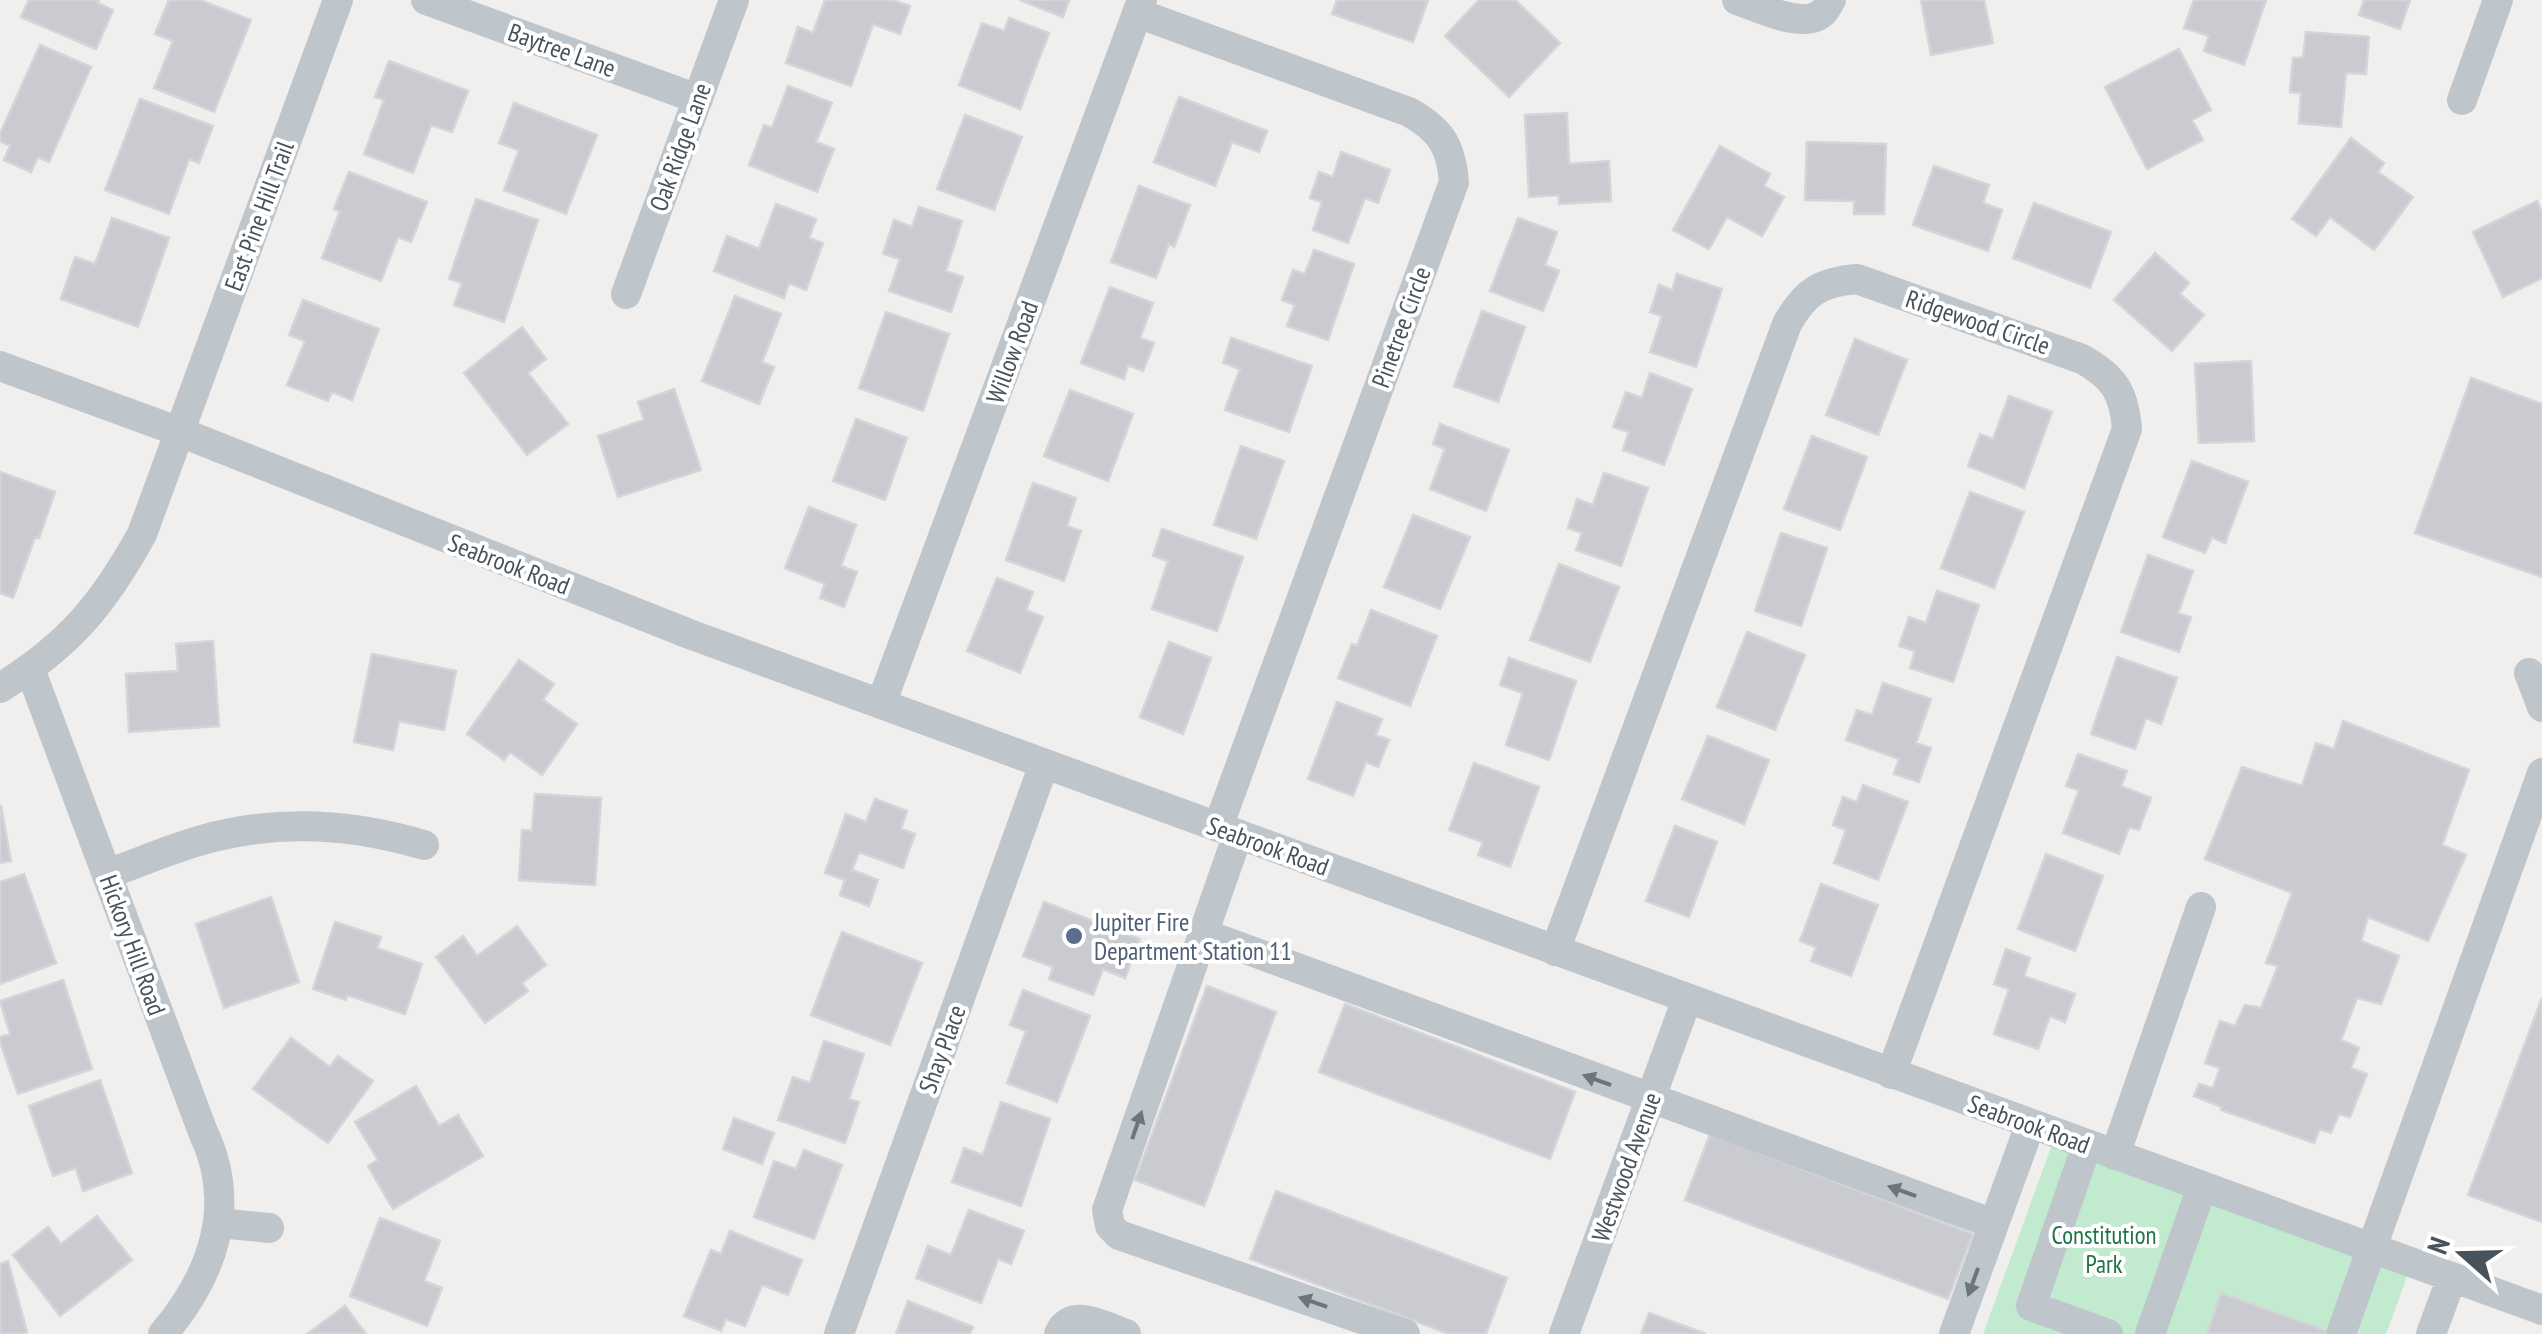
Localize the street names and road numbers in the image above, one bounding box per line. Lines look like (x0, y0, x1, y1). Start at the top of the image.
street label: Baytree Lane (504, 16, 620, 84)
street label: Oak Ridge Lane (642, 79, 718, 215)
street label: East Pine Hill Trail (217, 137, 301, 295)
street label: Pinetree Circle (1364, 262, 1438, 392)
street label: Ridgewood Circle (1902, 282, 2054, 362)
street label: Willow Road (979, 296, 1045, 408)
street label: Seabrook Road (444, 526, 574, 602)
street label: Seabrook Road (1203, 809, 1333, 883)
street label: Hickory Hill Road (93, 870, 173, 1020)
street label: Shay Place (911, 1001, 973, 1097)
street label: Seabrook Road (1964, 1087, 2094, 1161)
street label: Westwood Avenue (1584, 1088, 1668, 1246)

